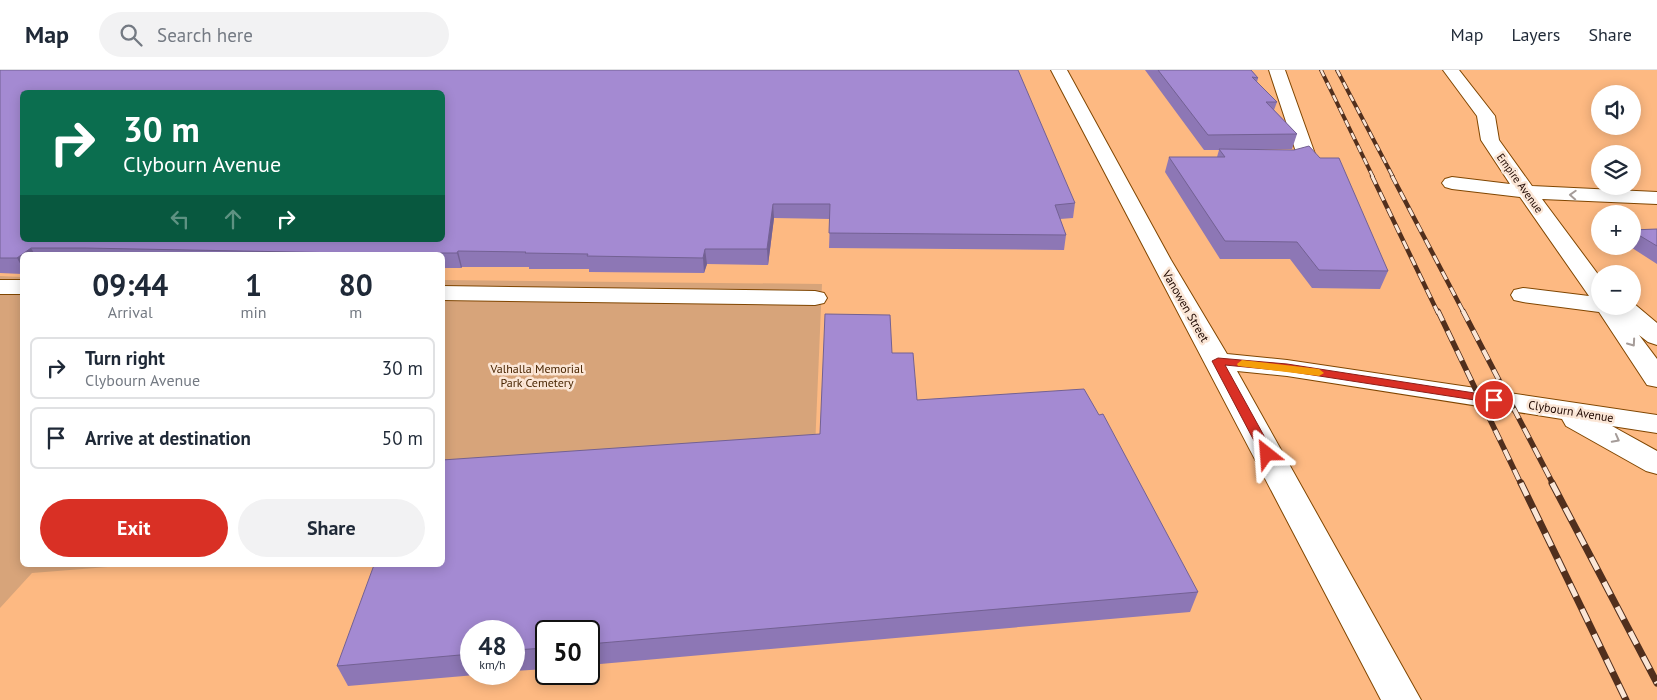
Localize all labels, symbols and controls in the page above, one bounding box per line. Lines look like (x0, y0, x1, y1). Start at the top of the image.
search box (99, 12, 449, 57)
text: Map (25, 19, 69, 50)
icon: search (117, 21, 145, 49)
text: Search here (157, 23, 253, 47)
text: Map (1451, 23, 1483, 46)
text: Layers (1511, 23, 1560, 46)
text: Share (1588, 23, 1632, 46)
map controls (1591, 85, 1641, 315)
button: sound (1591, 85, 1641, 135)
text: 30 m (123, 106, 200, 152)
icon: right (40, 110, 105, 175)
button: layers (1591, 145, 1641, 195)
text: Clybourn Avenue (123, 150, 281, 178)
street label: Empire Avenue (1494, 151, 1546, 216)
one-way arrow (1569, 189, 1577, 200)
icon: left (166, 205, 194, 233)
icon: ahead (219, 205, 247, 233)
icon: right (272, 205, 300, 233)
button: + (1591, 205, 1641, 255)
text: 09:44 (92, 265, 168, 304)
text: 1 (245, 265, 262, 304)
text: 80 (339, 265, 373, 304)
button: − (1591, 265, 1641, 315)
street label: Vanowen Street (1159, 267, 1213, 344)
text: Arrival (108, 302, 153, 322)
text: min (241, 302, 267, 322)
text: m (349, 302, 362, 322)
one-way arrow (1626, 337, 1635, 347)
text: Turn right (85, 346, 165, 370)
icon: right (42, 354, 70, 382)
text: 30 m (382, 356, 423, 380)
park label: Valhalla Memorial Park Cemetery (490, 361, 584, 390)
text: Clybourn Avenue (85, 370, 200, 390)
pin (1473, 379, 1515, 421)
icon: arrive (1480, 386, 1508, 414)
street label: Clybourn Avenue (1527, 397, 1615, 425)
icon: arrive (42, 424, 70, 452)
text: Arrive at destination (85, 426, 251, 450)
text: 50 m (382, 426, 423, 450)
position arrow (1240, 427, 1292, 479)
one-way arrow (1611, 433, 1620, 443)
button: Exit (40, 499, 228, 557)
button: Share (238, 499, 425, 557)
speed limit sign: 50 (535, 620, 600, 685)
text: 48 (478, 630, 507, 662)
text: km/h (479, 657, 506, 672)

